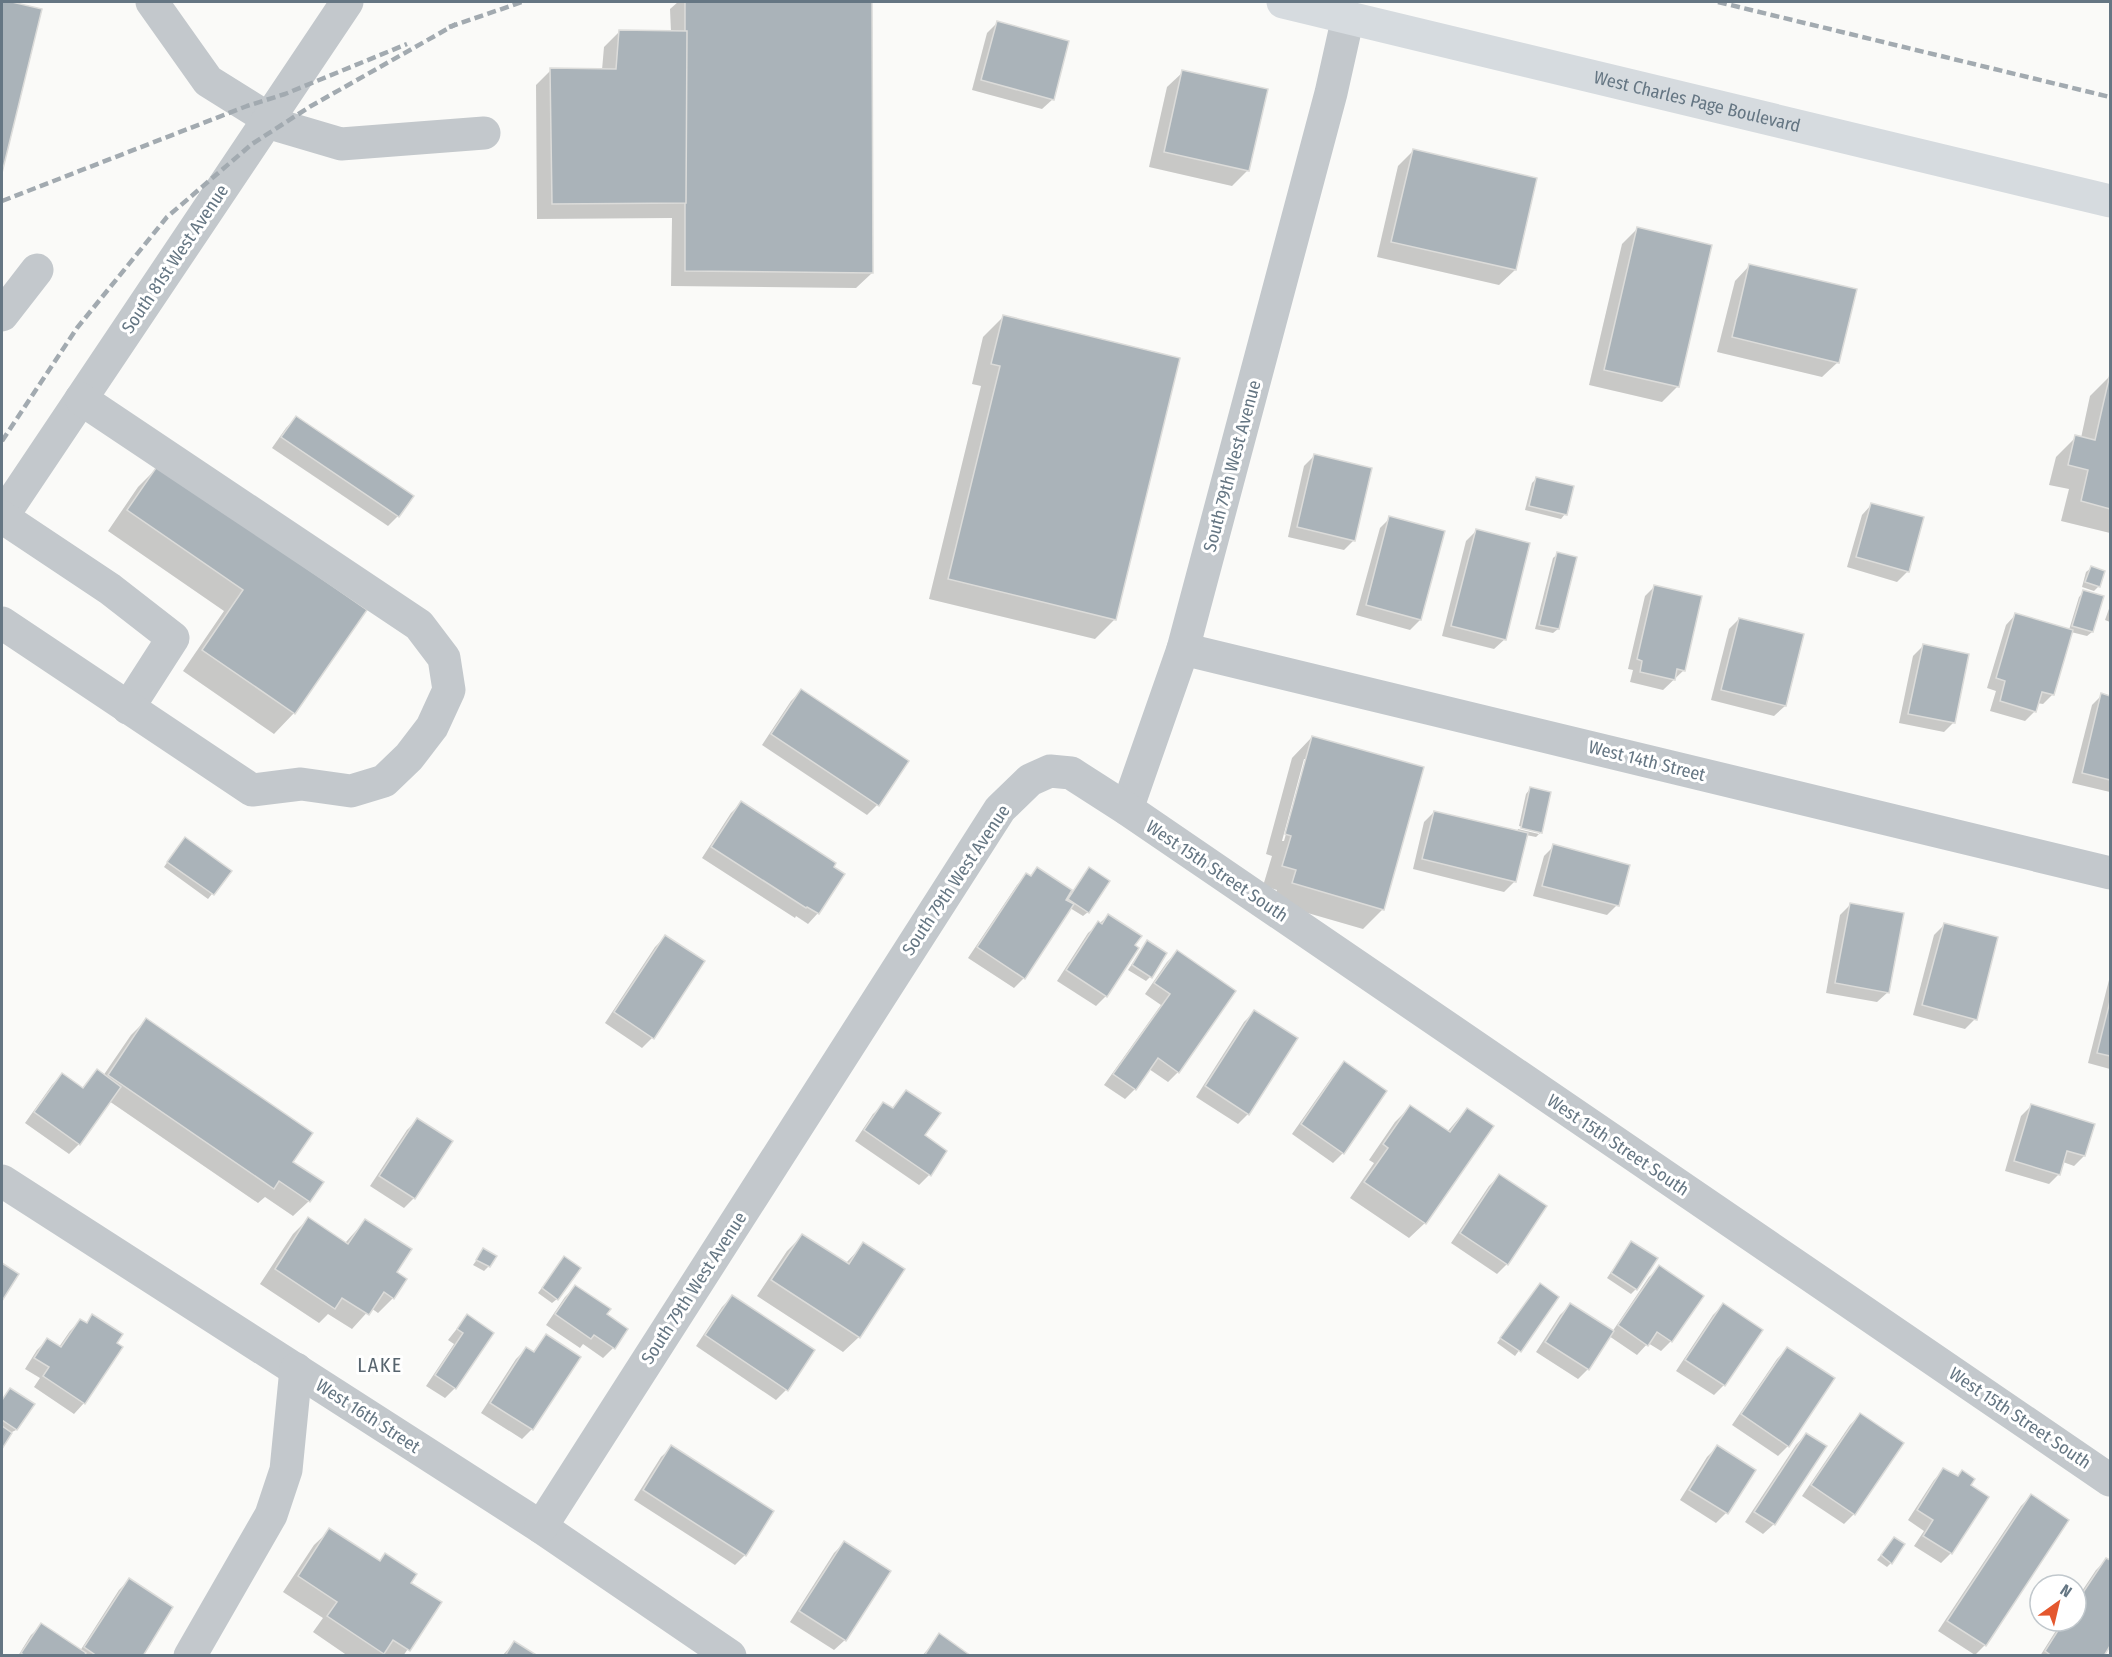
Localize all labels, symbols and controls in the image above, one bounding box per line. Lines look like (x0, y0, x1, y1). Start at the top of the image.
street label: West Charles Page Boulevard (1592, 66, 1803, 137)
street label: South 81st West Avenue (117, 180, 233, 338)
street label: South 79th West Avenue (1198, 378, 1266, 554)
street label: West 14th Street (1586, 736, 1708, 786)
street label: South 79th West Avenue (897, 800, 1015, 959)
street label: West 15th Street South (1142, 815, 1292, 927)
street label: West 15th Street South (1543, 1089, 1693, 1201)
street label: South 79th West Avenue (637, 1208, 751, 1368)
district label: LAKE (357, 1353, 403, 1377)
street label: West 15th Street South (1945, 1362, 2095, 1474)
street label: West 16th Street (312, 1374, 424, 1458)
north arrow (2028, 1573, 2088, 1633)
text: N (2057, 1580, 2075, 1602)

